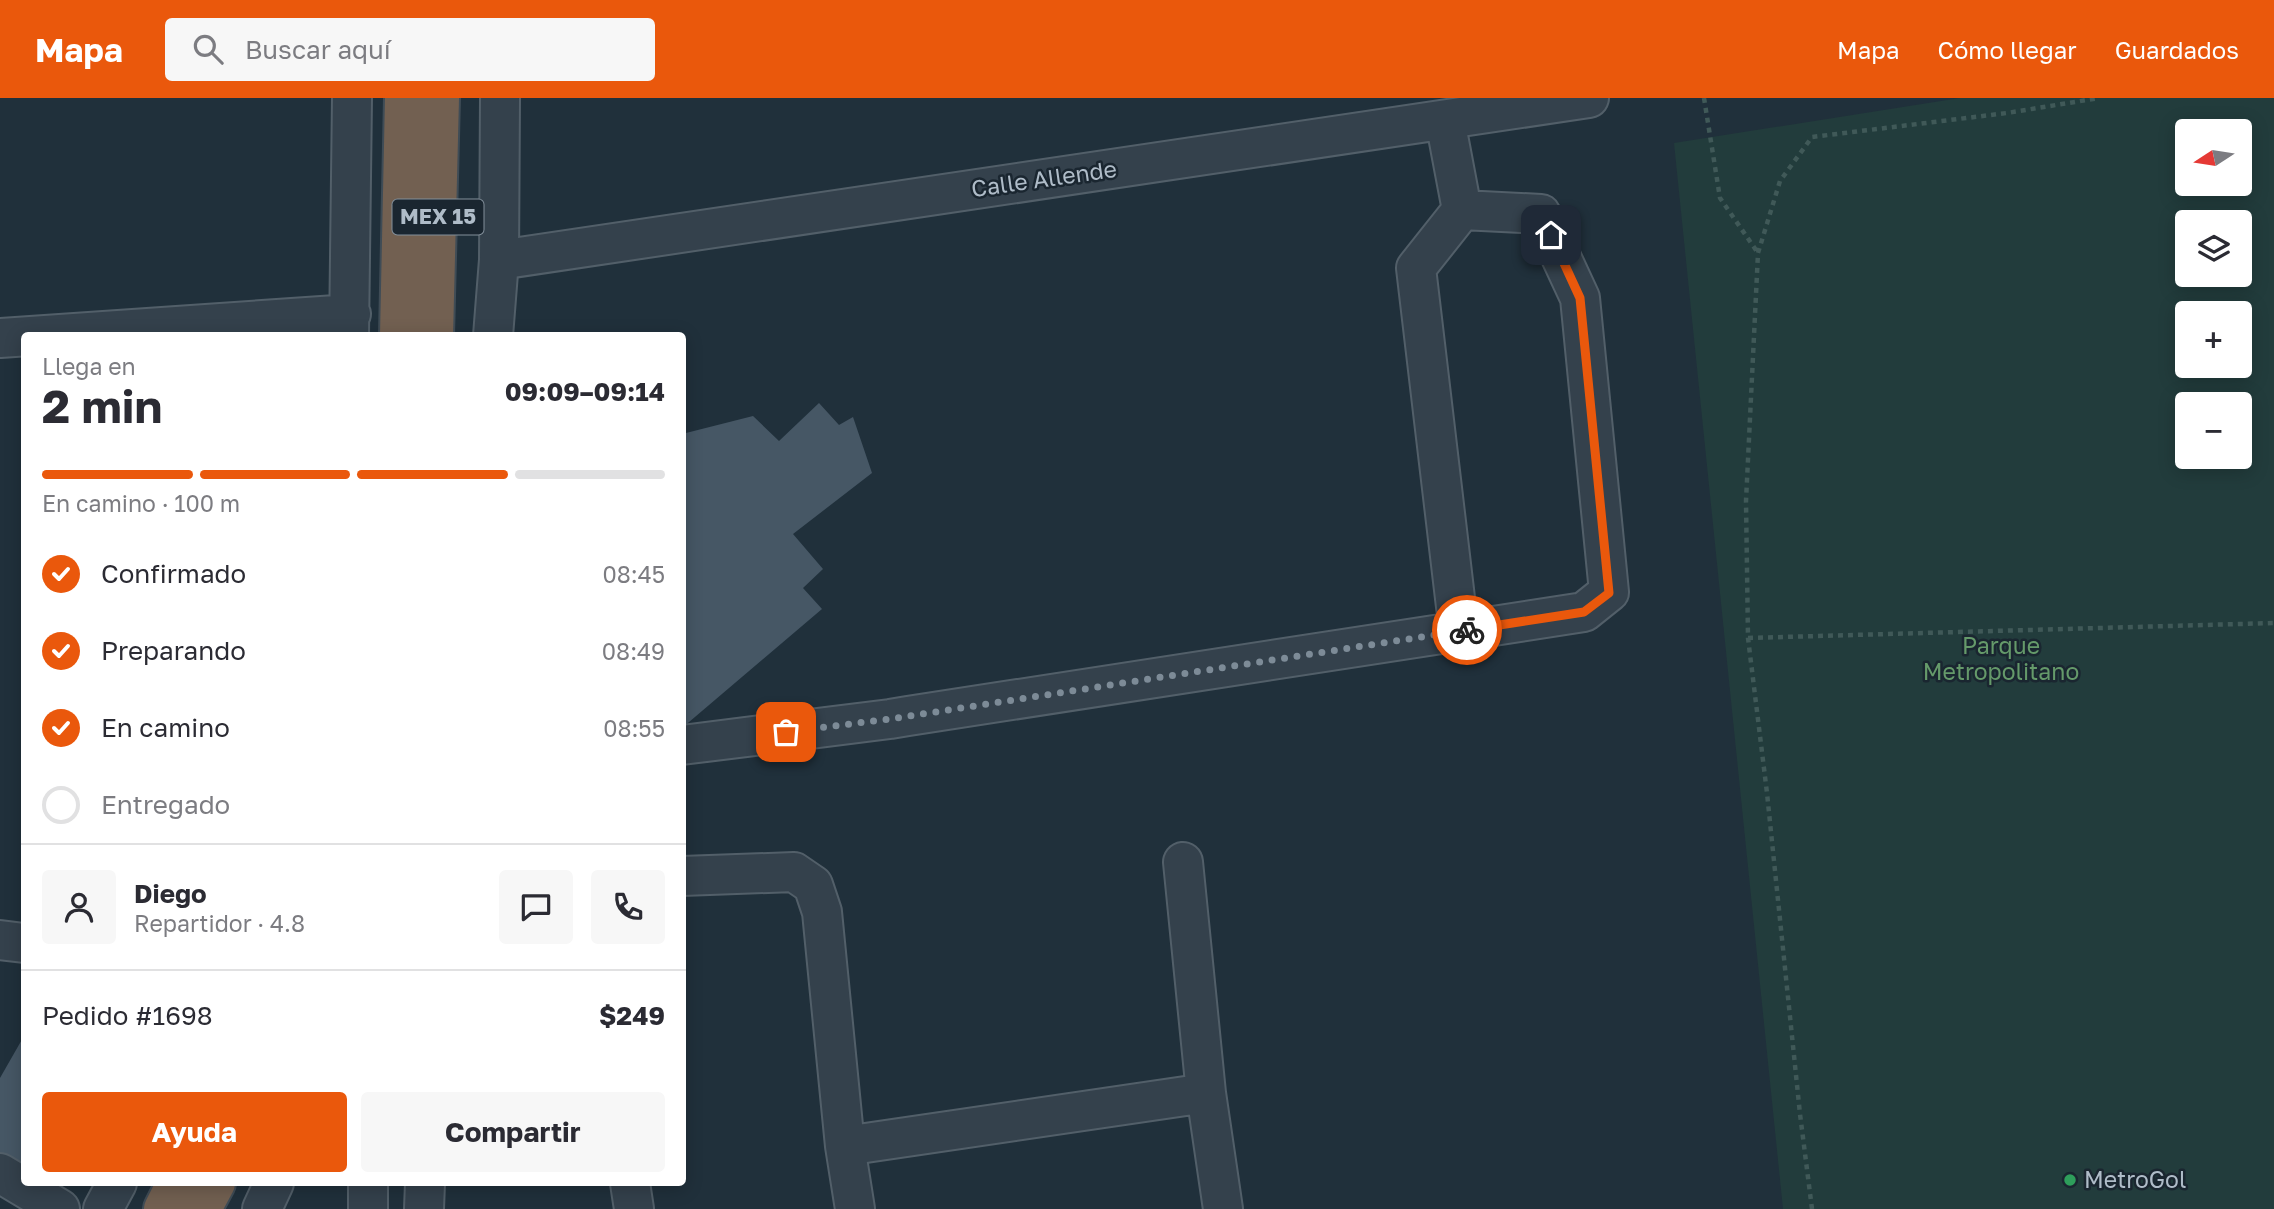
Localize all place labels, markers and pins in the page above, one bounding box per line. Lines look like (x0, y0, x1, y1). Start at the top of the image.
pin (1521, 205, 1581, 265)
pin (756, 702, 816, 762)
place label: MetroGol (2084, 1165, 2186, 1193)
marker: MetroGol (2062, 1172, 2078, 1188)

